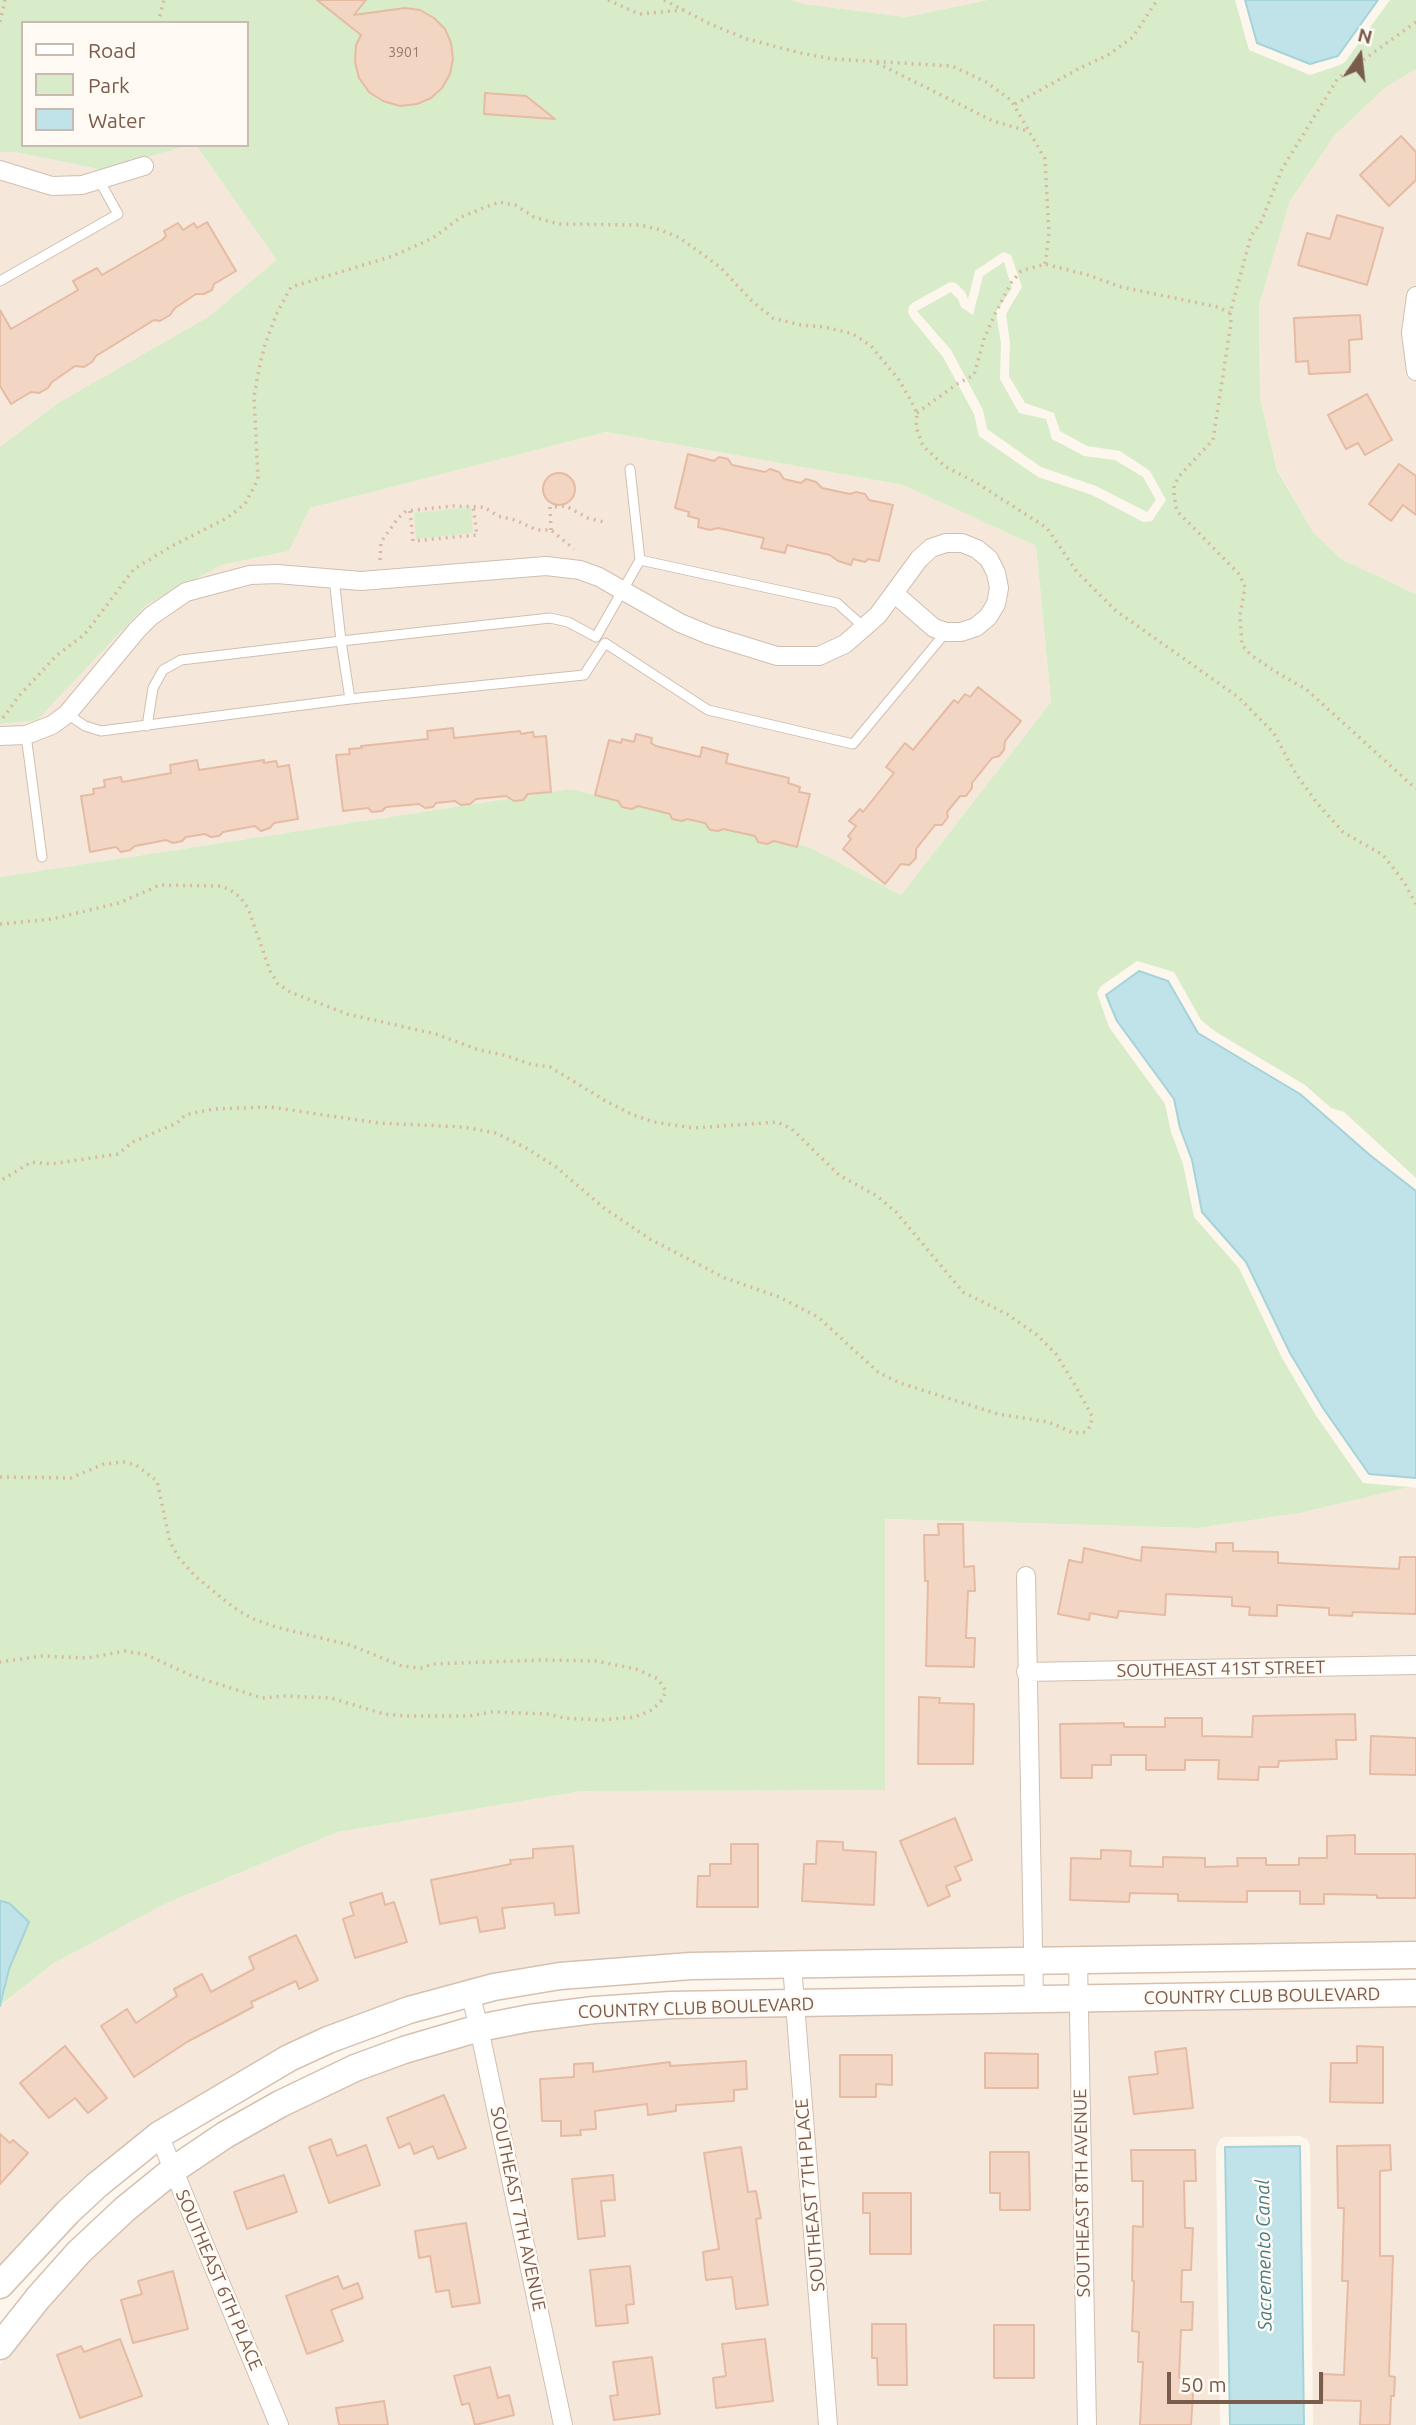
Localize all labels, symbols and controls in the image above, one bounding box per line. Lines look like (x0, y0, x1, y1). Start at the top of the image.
legend (21, 21, 248, 147)
north arrow (1325, 21, 1395, 91)
text: N (1356, 23, 1375, 48)
text: Road (88, 38, 136, 62)
house number: 3901 (388, 44, 420, 60)
text: Park (88, 73, 130, 97)
text: Water (88, 108, 146, 132)
street label: SOUTHEAST 41ST STREET (1116, 1656, 1326, 1682)
street label: COUNTRY CLUB BOULEVARD (1144, 1983, 1380, 2009)
street label: COUNTRY CLUB BOULEVARD (577, 1993, 815, 2023)
street label: SOUTHEAST 8TH AVENUE (1069, 2089, 1095, 2297)
street label: SOUTHEAST 7TH PLACE (791, 2097, 829, 2293)
street label: SOUTHEAST 7TH AVENUE (486, 2105, 550, 2313)
water label: Sacremento Canal (1251, 2179, 1277, 2331)
street label: SOUTHEAST 6TH PLACE (171, 2186, 267, 2374)
scale bar (1171, 2358, 1327, 2402)
text: 50 m (1180, 2372, 1227, 2396)

